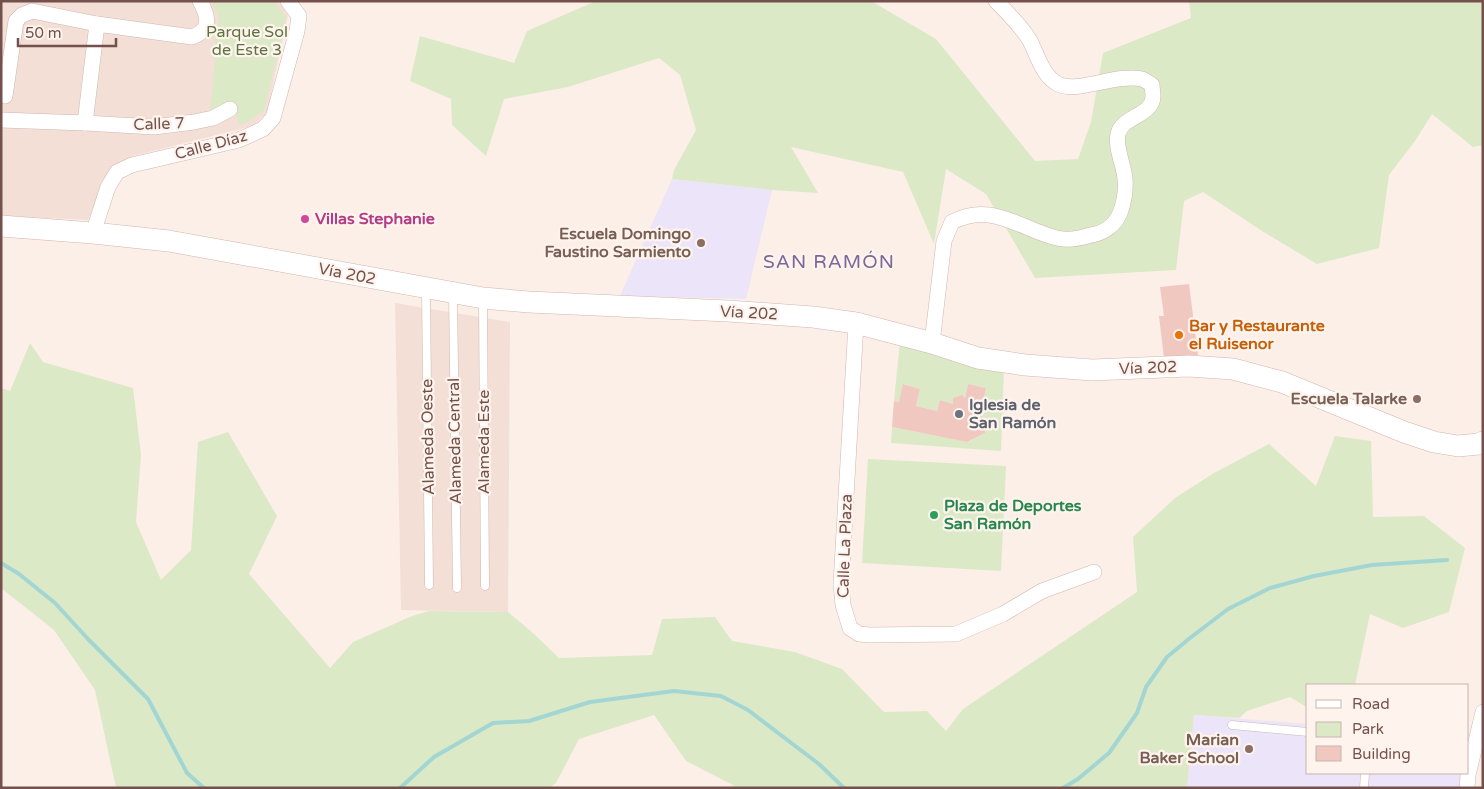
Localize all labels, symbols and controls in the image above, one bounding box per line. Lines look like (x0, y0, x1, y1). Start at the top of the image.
scale bar (18, 15, 115, 47)
park label: Parque Sol de Este 3 (206, 22, 288, 60)
text: 50 m (25, 24, 62, 42)
street label: Calle 7 (133, 113, 185, 135)
street label: Calle Díaz (173, 126, 249, 164)
place label: Villas Stephanie (315, 209, 435, 229)
marker: Villas Stephanie (299, 213, 311, 225)
place label: Escuela Domingo Faustino Sarmiento (544, 224, 691, 262)
marker: Escuela Domingo Faustino Sarmiento (695, 237, 707, 249)
district label: SAN RAMÓN (763, 250, 895, 273)
street label: Vía 202 (317, 259, 377, 289)
street label: Vía 202 (719, 301, 779, 325)
place label: Bar y Restaurante el Ruisenor (1189, 316, 1325, 354)
marker: Bar y Restaurante el Ruisenor (1173, 329, 1185, 341)
street label: Vía 202 (1119, 357, 1177, 379)
street label: Alameda Central (444, 378, 466, 504)
street label: Alameda Oeste (417, 379, 439, 495)
place label: Escuela Talarke (1291, 389, 1407, 409)
street label: Alameda Este (474, 390, 494, 494)
marker: Escuela Talarke (1411, 393, 1423, 405)
place label: Iglesia de San Ramón (969, 395, 1056, 433)
marker: Iglesia de San Ramón (953, 408, 965, 420)
street label: Calle La Plaza (833, 494, 857, 598)
place label: Plaza de Deportes San Ramón (944, 496, 1082, 534)
marker: Plaza de Deportes San Ramón (928, 509, 940, 521)
legend (1306, 684, 1469, 774)
text: Road (1352, 695, 1390, 713)
text: Park (1352, 720, 1384, 738)
place label: Marian Baker School (1139, 730, 1239, 768)
marker: Marian Baker School (1243, 743, 1255, 755)
text: Building (1352, 745, 1411, 763)

